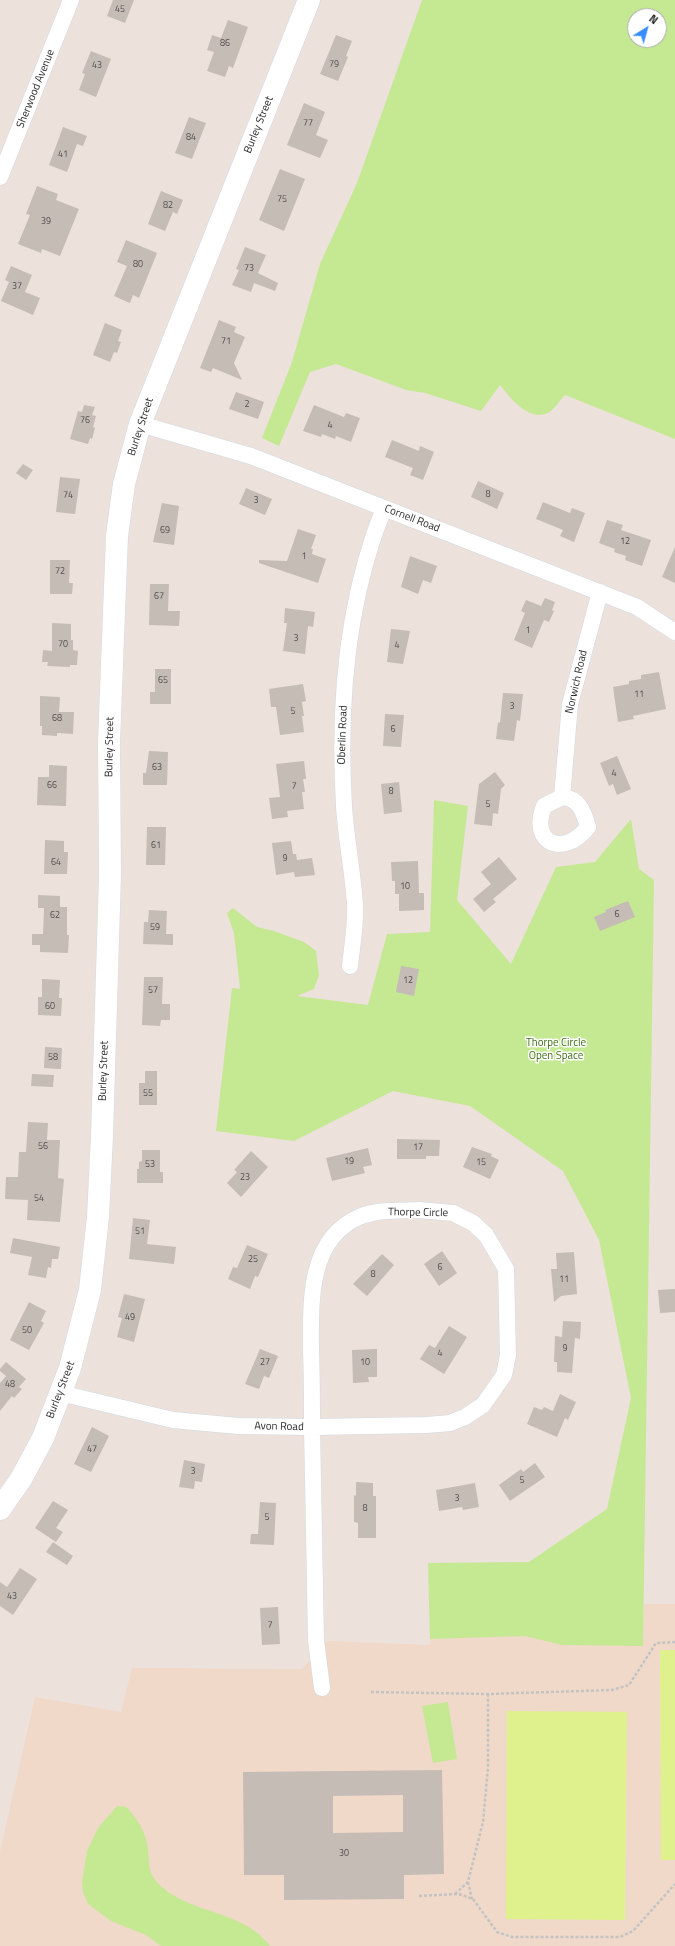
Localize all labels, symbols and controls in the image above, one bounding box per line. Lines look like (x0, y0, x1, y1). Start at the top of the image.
house number: 45 (115, 5, 125, 15)
north arrow (627, 8, 667, 48)
text: N (646, 11, 661, 28)
house number: 86 (220, 39, 230, 49)
street label: Sherwood Avenue (14, 48, 58, 130)
house number: 79 (329, 60, 339, 70)
house number: 43 (92, 61, 102, 71)
street label: Burley Street (242, 94, 276, 156)
house number: 77 (303, 119, 313, 129)
house number: 84 (186, 133, 196, 143)
house number: 41 (58, 150, 68, 160)
house number: 75 (277, 195, 287, 205)
house number: 82 (163, 201, 173, 211)
house number: 39 (41, 217, 51, 227)
house number: 80 (133, 260, 143, 270)
house number: 73 (244, 264, 254, 274)
house number: 37 (12, 282, 22, 292)
house number: 71 (221, 337, 231, 347)
street label: Burley Street (125, 396, 157, 458)
house number: 2 (244, 400, 250, 410)
house number: 76 (80, 416, 90, 426)
house number: 4 (327, 421, 333, 431)
house number: 8 (485, 490, 491, 500)
house number: 74 (63, 491, 73, 501)
house number: 3 (253, 496, 259, 506)
street label: Cornell Road (382, 502, 442, 536)
house number: 69 (160, 526, 170, 536)
house number: 12 (620, 537, 630, 547)
house number: 1 (301, 552, 307, 562)
house number: 72 (55, 567, 65, 577)
house number: 67 (154, 592, 164, 602)
house number: 1 (525, 626, 531, 636)
house number: 3 (293, 634, 299, 644)
house number: 70 (58, 640, 68, 650)
house number: 4 (394, 641, 400, 651)
street label: Norwich Road (563, 649, 591, 715)
house number: 65 (158, 676, 168, 686)
house number: 11 (634, 690, 644, 700)
house number: 3 (509, 702, 515, 712)
street label: Oberlin Road (335, 705, 351, 765)
house number: 5 (290, 707, 296, 717)
house number: 68 (52, 714, 62, 724)
street label: Burley Street (103, 717, 117, 777)
house number: 6 (390, 725, 396, 735)
house number: 63 (152, 763, 162, 773)
house number: 4 (611, 769, 617, 779)
house number: 66 (47, 781, 57, 791)
house number: 7 (291, 782, 297, 792)
house number: 8 (388, 787, 394, 797)
house number: 5 (485, 800, 491, 810)
house number: 61 (151, 841, 161, 851)
house number: 9 (282, 854, 288, 864)
house number: 64 (51, 858, 61, 868)
house number: 10 (400, 882, 410, 892)
house number: 6 (614, 910, 620, 920)
house number: 62 (50, 911, 60, 921)
house number: 59 (150, 923, 160, 933)
house number: 12 (403, 976, 413, 986)
house number: 57 (148, 986, 158, 996)
house number: 60 (45, 1002, 55, 1012)
park label: Thorpe Circle Open Space (526, 1036, 586, 1062)
street label: Burley Street (96, 1041, 112, 1101)
house number: 58 (48, 1053, 58, 1063)
house number: 55 (143, 1089, 153, 1099)
house number: 56 (38, 1142, 48, 1152)
house number: 17 (413, 1143, 423, 1153)
house number: 19 (344, 1157, 354, 1167)
house number: 15 (476, 1158, 486, 1168)
house number: 53 (145, 1160, 155, 1170)
house number: 23 (240, 1173, 250, 1183)
house number: 54 (34, 1194, 44, 1204)
street label: Thorpe Circle (388, 1206, 448, 1220)
house number: 51 (135, 1227, 145, 1237)
house number: 25 (248, 1255, 258, 1265)
house number: 6 (437, 1263, 443, 1273)
house number: 8 (370, 1270, 376, 1280)
house number: 11 (559, 1275, 569, 1285)
house number: 49 (125, 1313, 135, 1323)
house number: 50 (22, 1326, 32, 1336)
house number: 9 (562, 1344, 568, 1354)
house number: 4 (437, 1349, 443, 1359)
house number: 27 (260, 1358, 270, 1368)
house number: 10 (360, 1358, 370, 1368)
street label: Burley Street (44, 1359, 78, 1421)
house number: 48 (5, 1380, 15, 1390)
street label: Avon Road (254, 1420, 304, 1434)
house number: 47 (87, 1445, 97, 1455)
house number: 3 (190, 1467, 196, 1477)
house number: 5 (519, 1476, 525, 1486)
house number: 3 (454, 1494, 460, 1504)
house number: 8 (362, 1504, 368, 1514)
house number: 5 (264, 1513, 270, 1523)
house number: 43 (7, 1592, 17, 1602)
house number: 7 (267, 1621, 273, 1631)
house number: 30 (339, 1849, 349, 1859)

